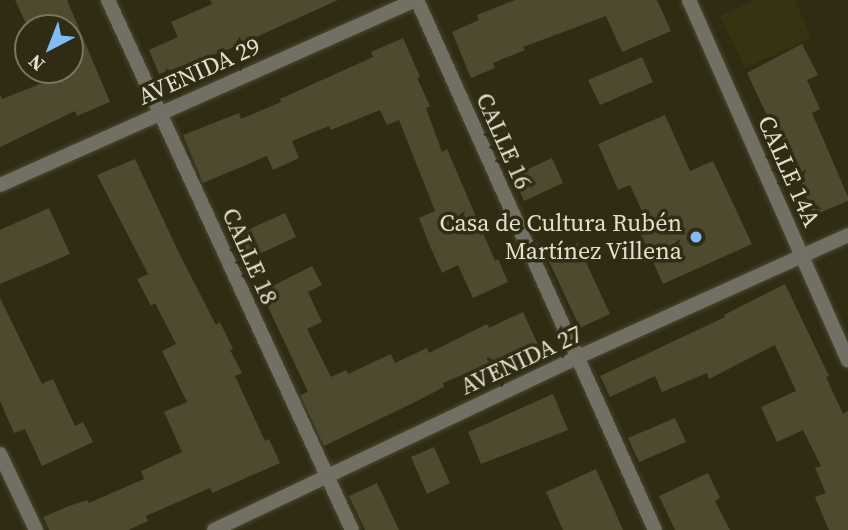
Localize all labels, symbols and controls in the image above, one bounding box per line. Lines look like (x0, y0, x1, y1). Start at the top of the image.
north arrow (14, 14, 84, 84)
street label: AVENIDA 29 (133, 31, 265, 111)
text: N (22, 49, 50, 77)
street label: CALLE 16 (470, 88, 538, 194)
street label: CALLE 14A (752, 111, 826, 231)
street label: CALLE 18 (216, 203, 284, 309)
place label: Casa de Cultura Rubén Martínez Villena (439, 209, 682, 265)
marker: Casa de Cultura Rubén Martínez Villena (688, 229, 704, 245)
street label: AVENIDA 27 (455, 319, 587, 401)

